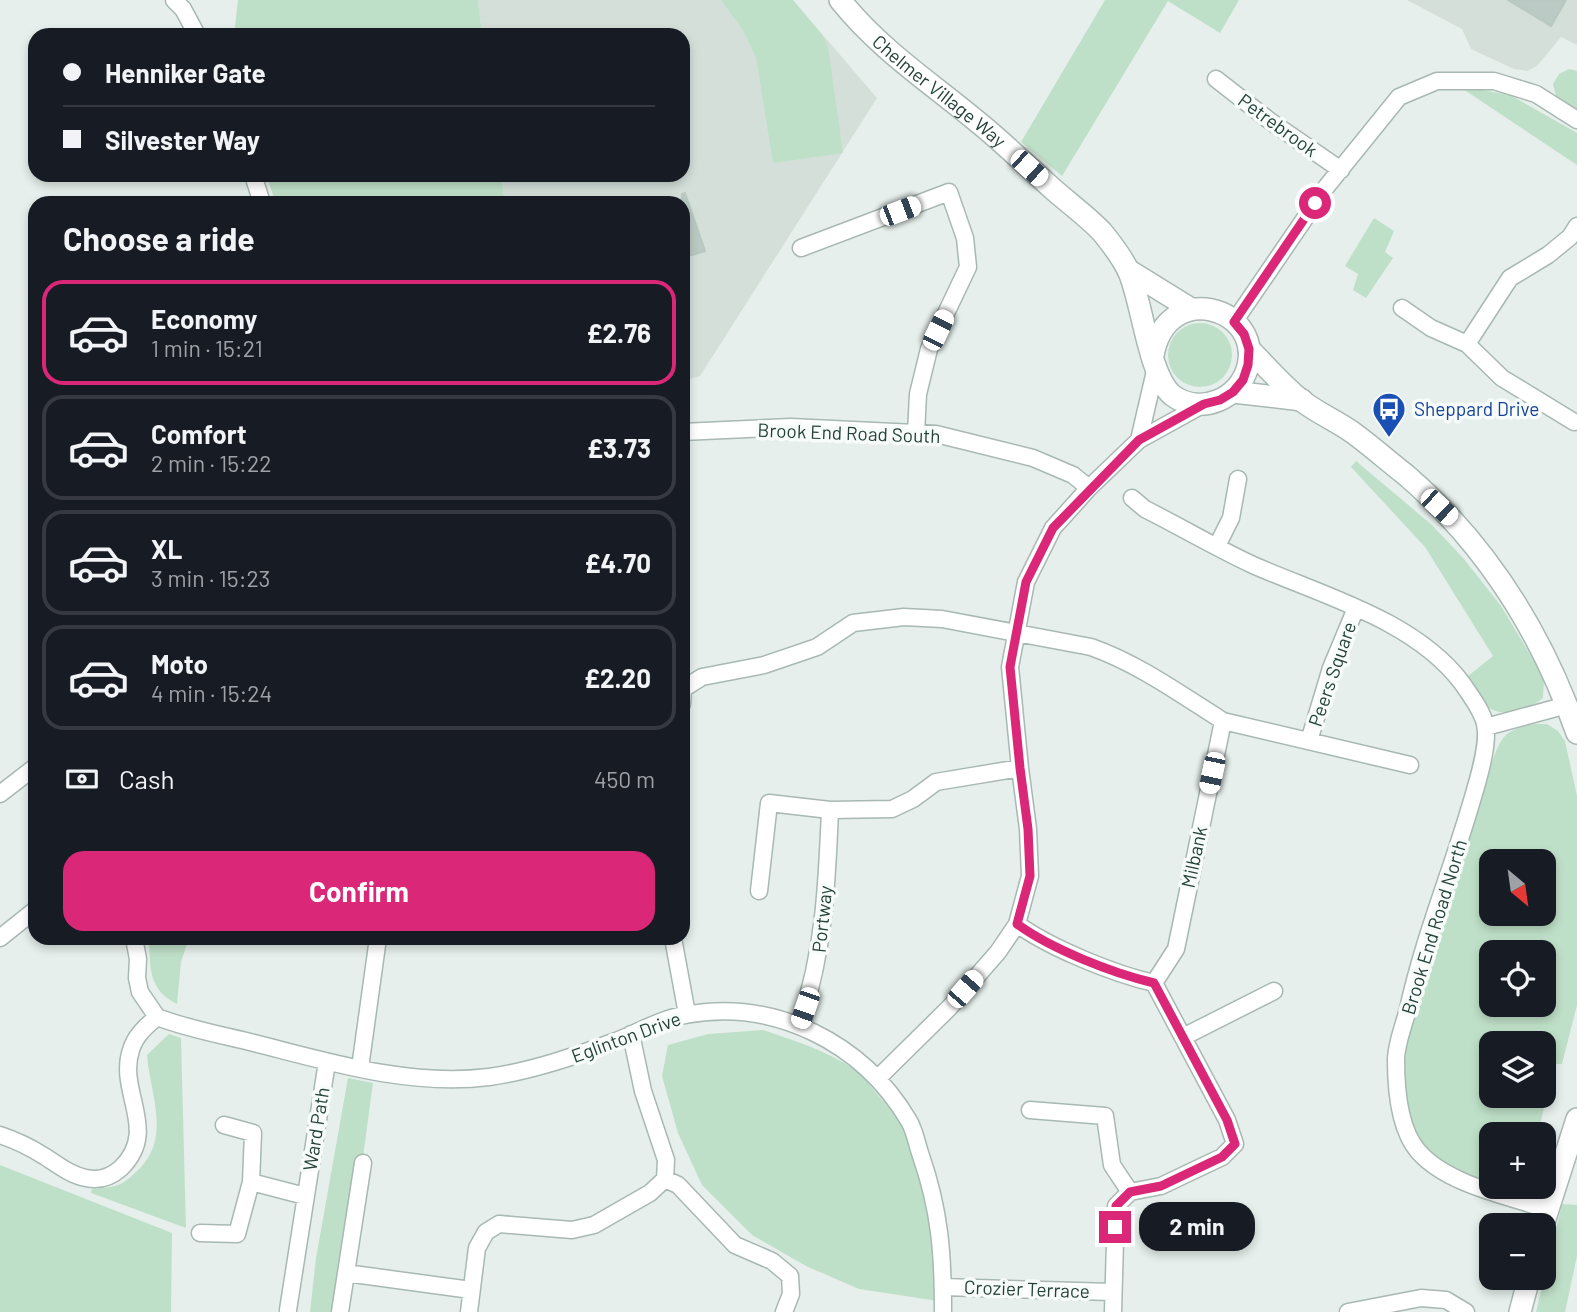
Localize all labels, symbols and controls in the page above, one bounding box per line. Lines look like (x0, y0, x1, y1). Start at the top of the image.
street label: Chelmer Village Way (868, 29, 1011, 152)
text: Henniker Gate (105, 57, 266, 88)
street label: Petrebrook (1234, 88, 1322, 161)
text: Silvester Way (105, 124, 260, 155)
car (1007, 146, 1052, 190)
route start (1299, 187, 1331, 219)
car (877, 194, 924, 228)
text: Choose a ride (63, 219, 255, 257)
icon: car (67, 301, 130, 364)
text: Economy (151, 303, 257, 334)
car (920, 307, 957, 353)
text: £2.76 (587, 317, 651, 348)
text: 1 min · 15:21 (151, 334, 263, 362)
bus stop icon: Sheppard Drive (1370, 390, 1408, 439)
place label: Sheppard Drive (1414, 397, 1539, 420)
icon: car (67, 416, 130, 479)
text: Comfort (151, 418, 247, 449)
street label: Brook End Road South (757, 418, 941, 447)
text: £3.73 (587, 432, 651, 463)
text: 2 min · 15:22 (151, 449, 272, 477)
car (1417, 485, 1462, 529)
icon: car (67, 531, 130, 594)
text: XL (151, 533, 182, 564)
text: £4.70 (585, 547, 651, 578)
text: 3 min · 15:23 (151, 564, 270, 592)
street label: Peers Square (1303, 618, 1360, 729)
icon: car (67, 646, 130, 709)
text: Moto (151, 648, 208, 679)
text: £2.20 (584, 662, 651, 693)
text: 4 min · 15:24 (151, 679, 272, 707)
car (1198, 750, 1227, 796)
icon: cash (63, 760, 101, 798)
text: Cash (119, 763, 174, 794)
text: 450 m (594, 765, 655, 793)
street label: Milbank (1176, 824, 1211, 890)
street label: Brook End Road North (1396, 837, 1471, 1017)
north arrow (1479, 849, 1556, 926)
map controls (1479, 849, 1556, 1290)
button: Confirm (63, 851, 655, 931)
street label: Portway (807, 884, 836, 954)
button: locate (1479, 940, 1556, 1017)
car (944, 966, 987, 1012)
car (789, 985, 822, 1031)
street label: Eglinton Drive (568, 1006, 684, 1067)
button: layers (1479, 1031, 1556, 1108)
street label: Ward Path (298, 1085, 333, 1172)
button: + (1479, 1122, 1556, 1199)
callout: 2 min (1140, 1202, 1255, 1252)
route end (1099, 1211, 1131, 1243)
text: 2 min (1169, 1212, 1225, 1240)
button: − (1479, 1213, 1556, 1290)
street label: Crozier Terrace (964, 1275, 1090, 1302)

